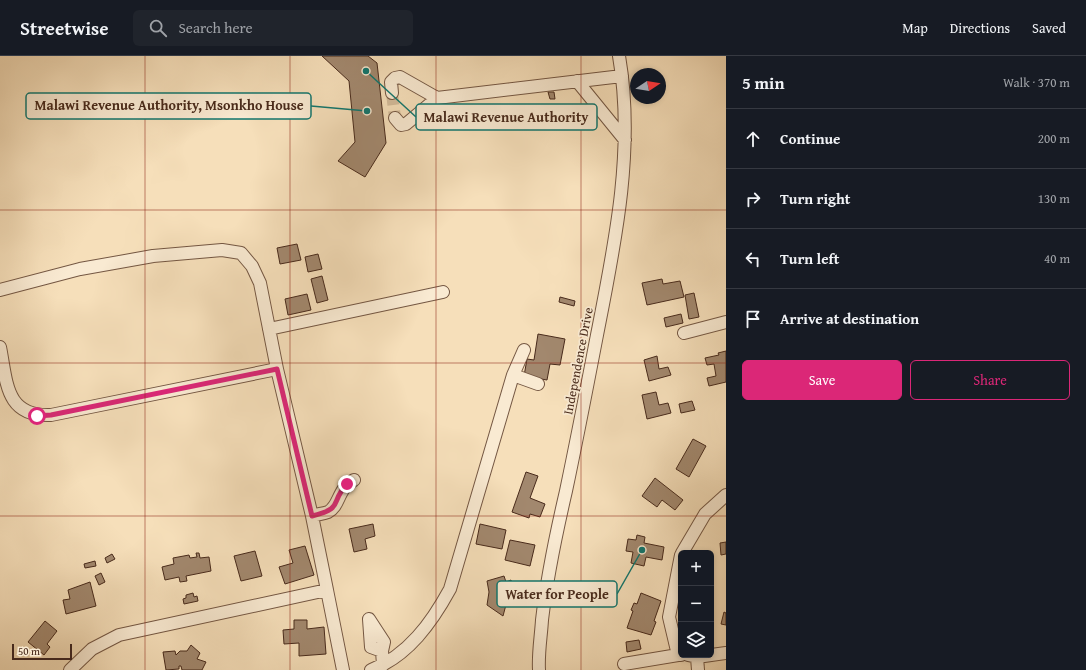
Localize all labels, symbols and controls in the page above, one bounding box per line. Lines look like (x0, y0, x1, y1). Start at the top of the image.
search box (133, 10, 413, 46)
text: Streetwise (20, 14, 109, 42)
icon: search (147, 17, 169, 39)
text: Search here (179, 17, 253, 38)
text: Map (902, 18, 928, 38)
text: Directions (950, 18, 1010, 38)
text: Saved (1032, 18, 1066, 38)
north arrow (630, 68, 666, 104)
text: 5 min (742, 70, 784, 95)
text: Walk · 370 m (1003, 73, 1070, 92)
callout: Malawi Revenue Authority, Msonkho House (26, 93, 311, 119)
text: Malawi Revenue Authority, Msonkho House (34, 95, 304, 115)
callout: Malawi Revenue Authority (416, 104, 597, 130)
text: Malawi Revenue Authority (424, 107, 589, 127)
icon: ahead (742, 128, 764, 150)
text: Continue (780, 128, 841, 149)
text: 200 m (1038, 129, 1070, 148)
icon: right (742, 188, 764, 210)
text: Turn right (780, 188, 851, 209)
text: 130 m (1038, 189, 1070, 208)
icon: left (742, 248, 764, 270)
text: Turn left (780, 248, 839, 269)
text: 40 m (1044, 249, 1070, 268)
street label: Independence Drive (558, 306, 598, 416)
icon: arrive (742, 308, 764, 330)
text: Arrive at destination (780, 308, 919, 329)
button: Save (742, 360, 902, 400)
button: Share (910, 360, 1070, 400)
route start (28, 407, 46, 425)
route end (338, 475, 356, 493)
map controls (678, 550, 714, 658)
button: + (678, 550, 714, 586)
callout: Water for People (497, 581, 617, 607)
text: Water for People (505, 584, 609, 604)
button: − (678, 586, 714, 622)
button: layers (678, 622, 714, 658)
scale bar (12, 642, 72, 661)
text: 50 m (18, 643, 40, 659)

